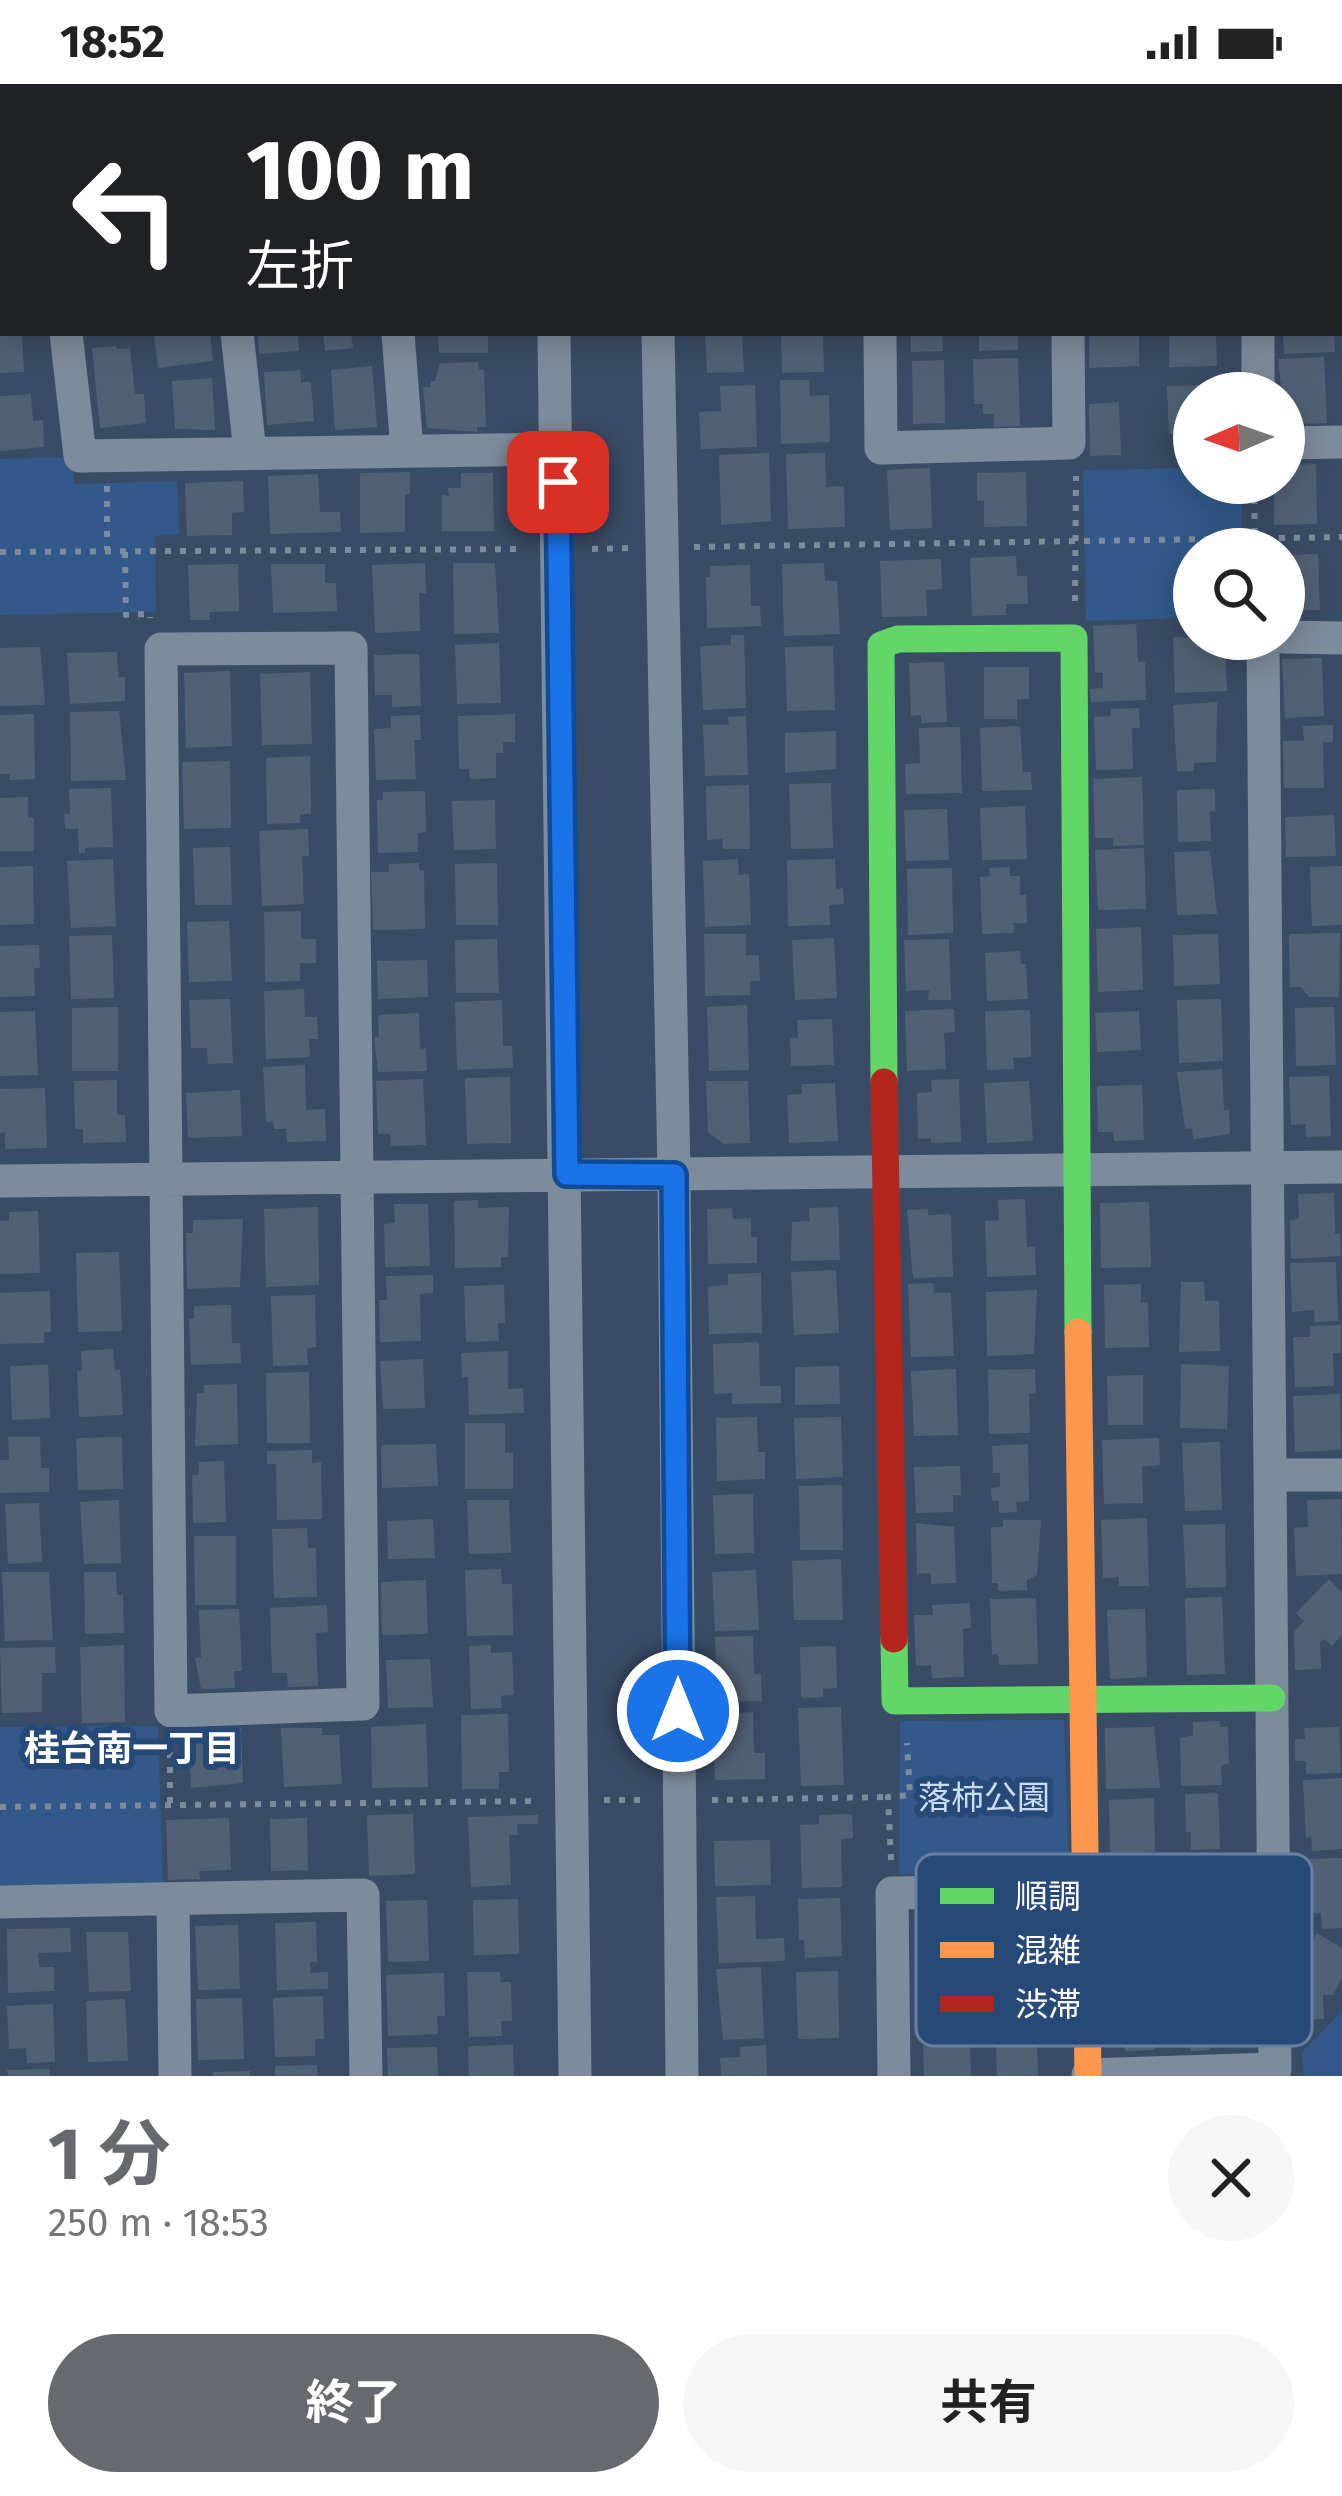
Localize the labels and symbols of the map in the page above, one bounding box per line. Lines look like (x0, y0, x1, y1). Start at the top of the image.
north arrow (1173, 372, 1305, 504)
pin (507, 431, 609, 533)
position arrow (615, 1648, 741, 1774)
district label: 桂台南一丁目 (24, 1727, 240, 1771)
park label: 落柿公園 (918, 1778, 1050, 1818)
legend (916, 1854, 1312, 2046)
text: 順調 (1015, 1877, 1081, 1917)
text: 混雑 (1015, 1931, 1081, 1971)
text: 渋滞 (1015, 1985, 1081, 2025)

